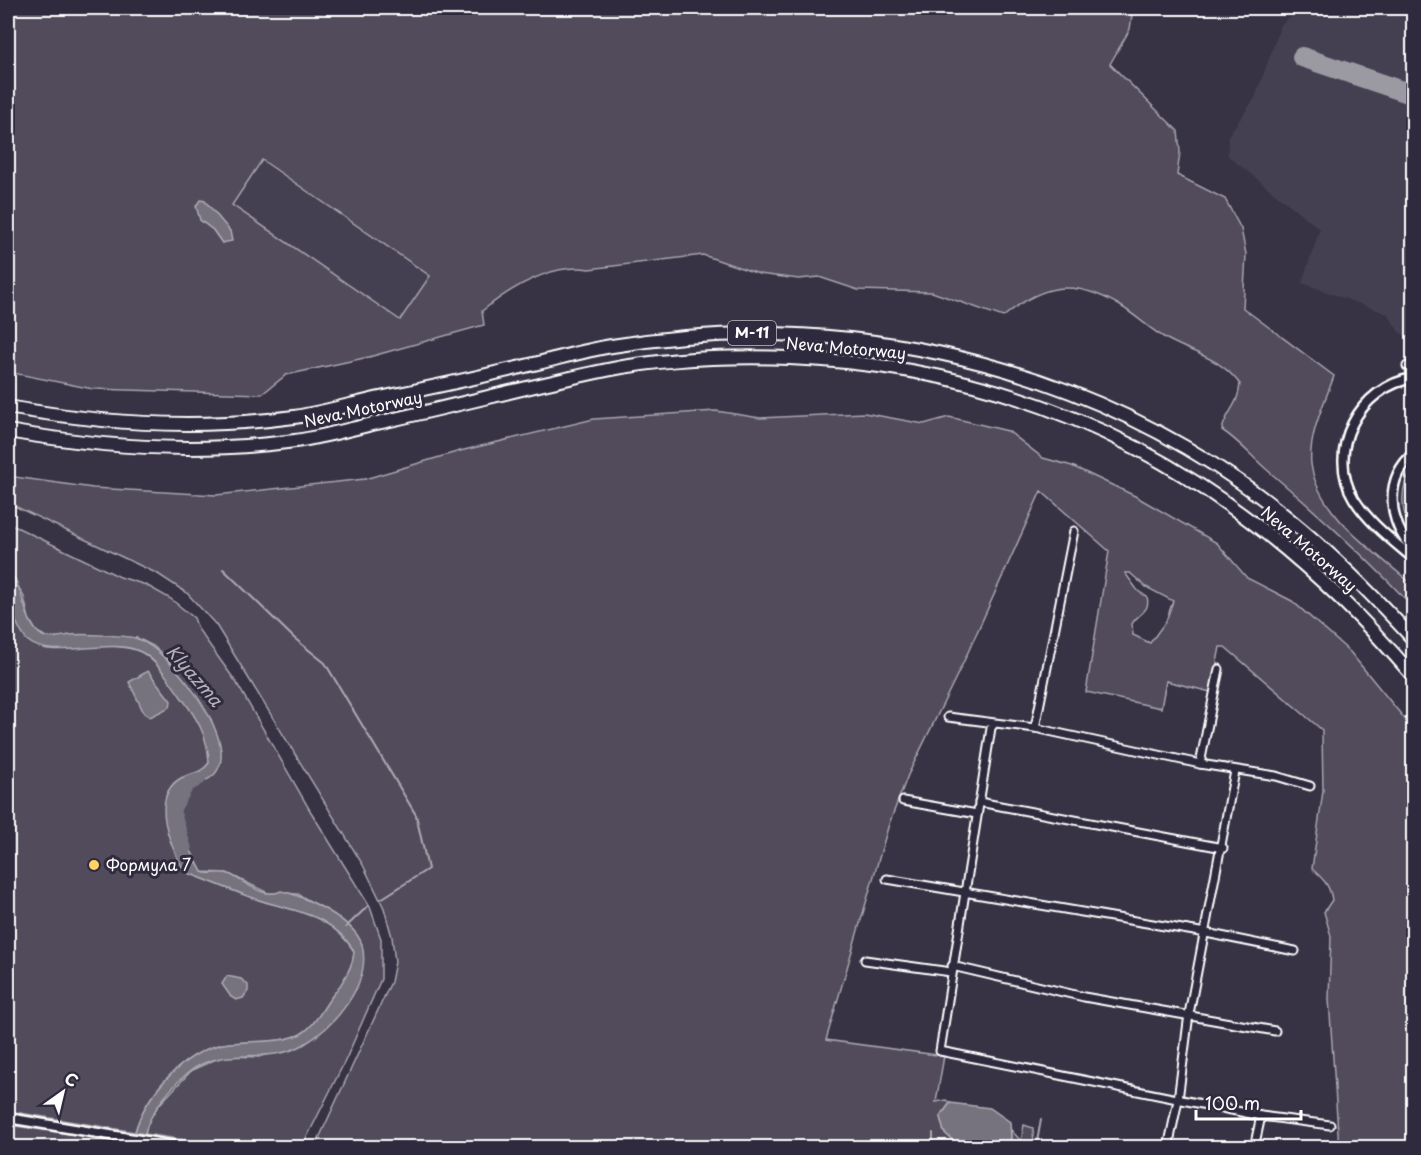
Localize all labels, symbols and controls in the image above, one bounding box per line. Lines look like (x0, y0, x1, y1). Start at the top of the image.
road number: М-11 (728, 321, 776, 345)
street label: Neva Motorway (785, 330, 907, 364)
street label: Neva Motorway (301, 384, 424, 432)
street label: Neva Motorway (1256, 500, 1363, 597)
water label: Klyazma (161, 638, 230, 712)
place label: Формула 7 (106, 852, 191, 876)
marker: Формула 7 (87, 858, 101, 872)
north arrow (33, 1062, 93, 1122)
text: С (60, 1065, 84, 1092)
scale bar (1196, 1083, 1301, 1121)
text: 100 m (1205, 1089, 1260, 1116)

